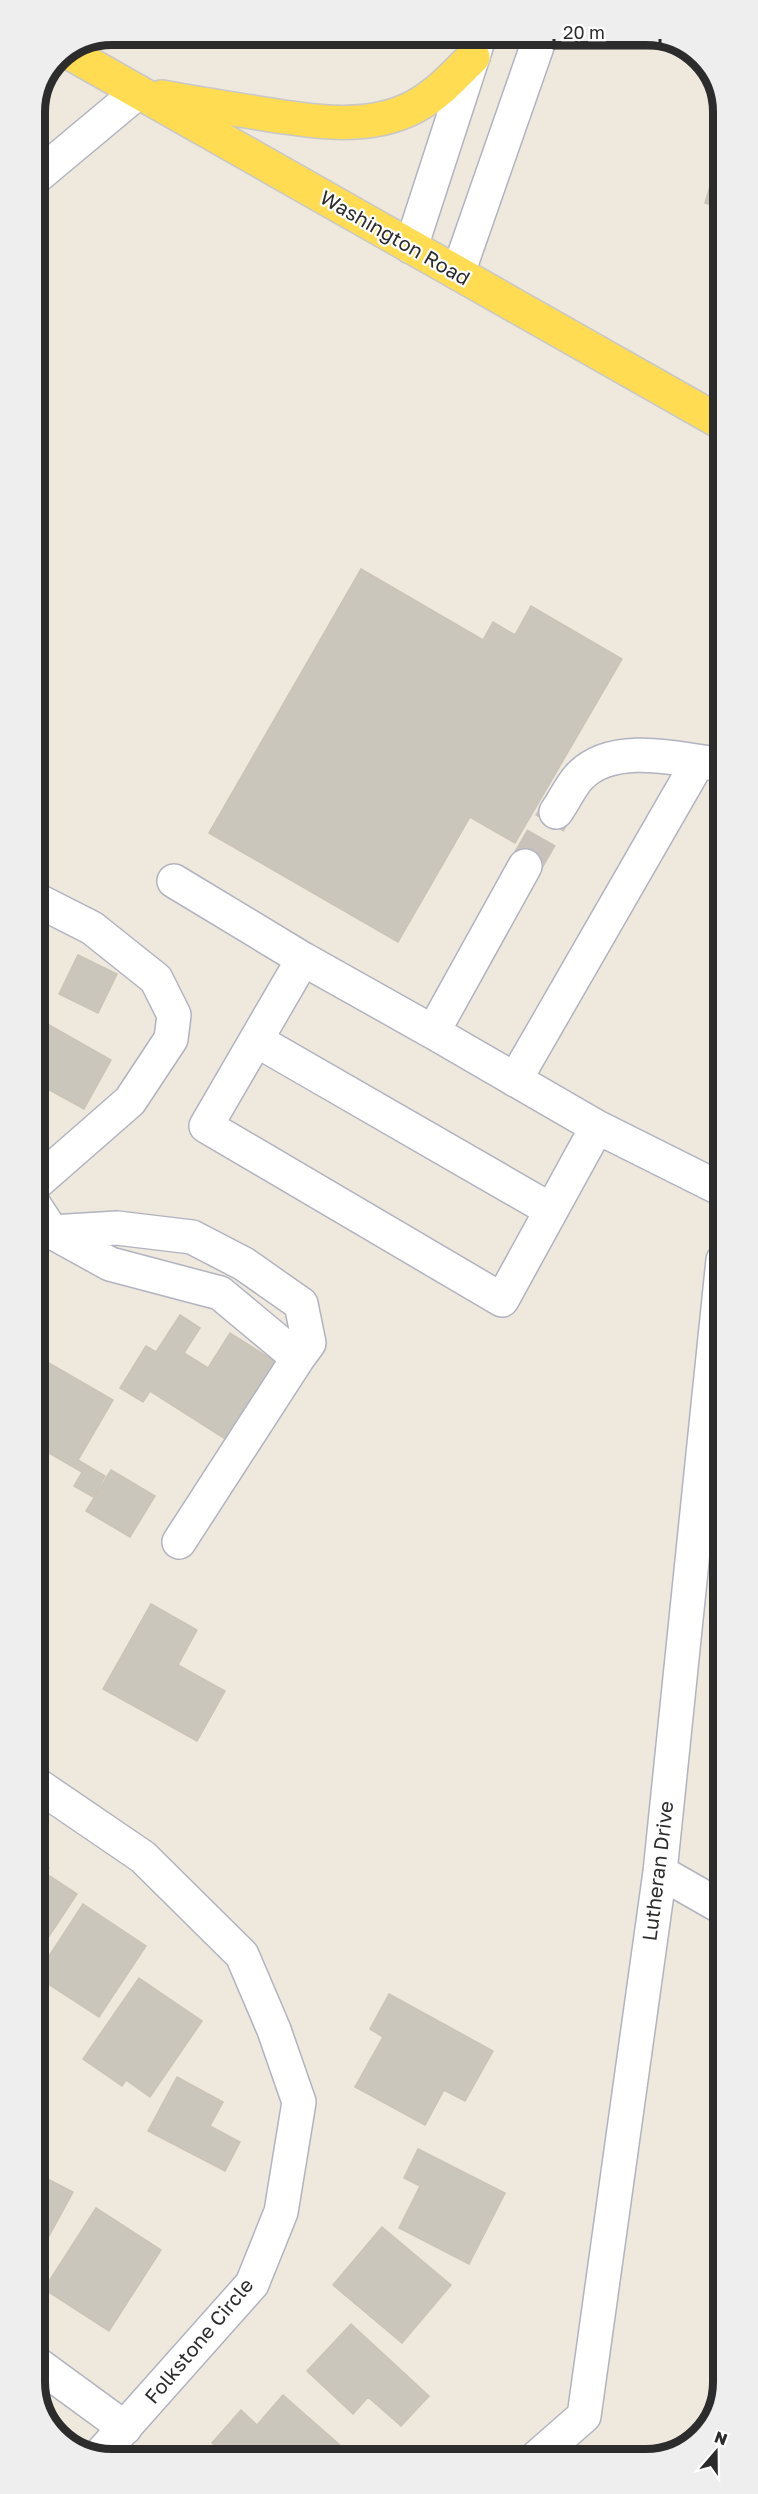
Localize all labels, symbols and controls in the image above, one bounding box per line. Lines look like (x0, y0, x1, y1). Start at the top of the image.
scale bar (554, 12, 660, 50)
text: 20 m (563, 21, 605, 43)
street label: Washington Road (316, 185, 475, 290)
street label: Lutheran Drive (637, 1800, 677, 1942)
street label: Folkstone Circle (139, 2273, 258, 2408)
north arrow (686, 2422, 746, 2482)
text: N (712, 2426, 730, 2449)

